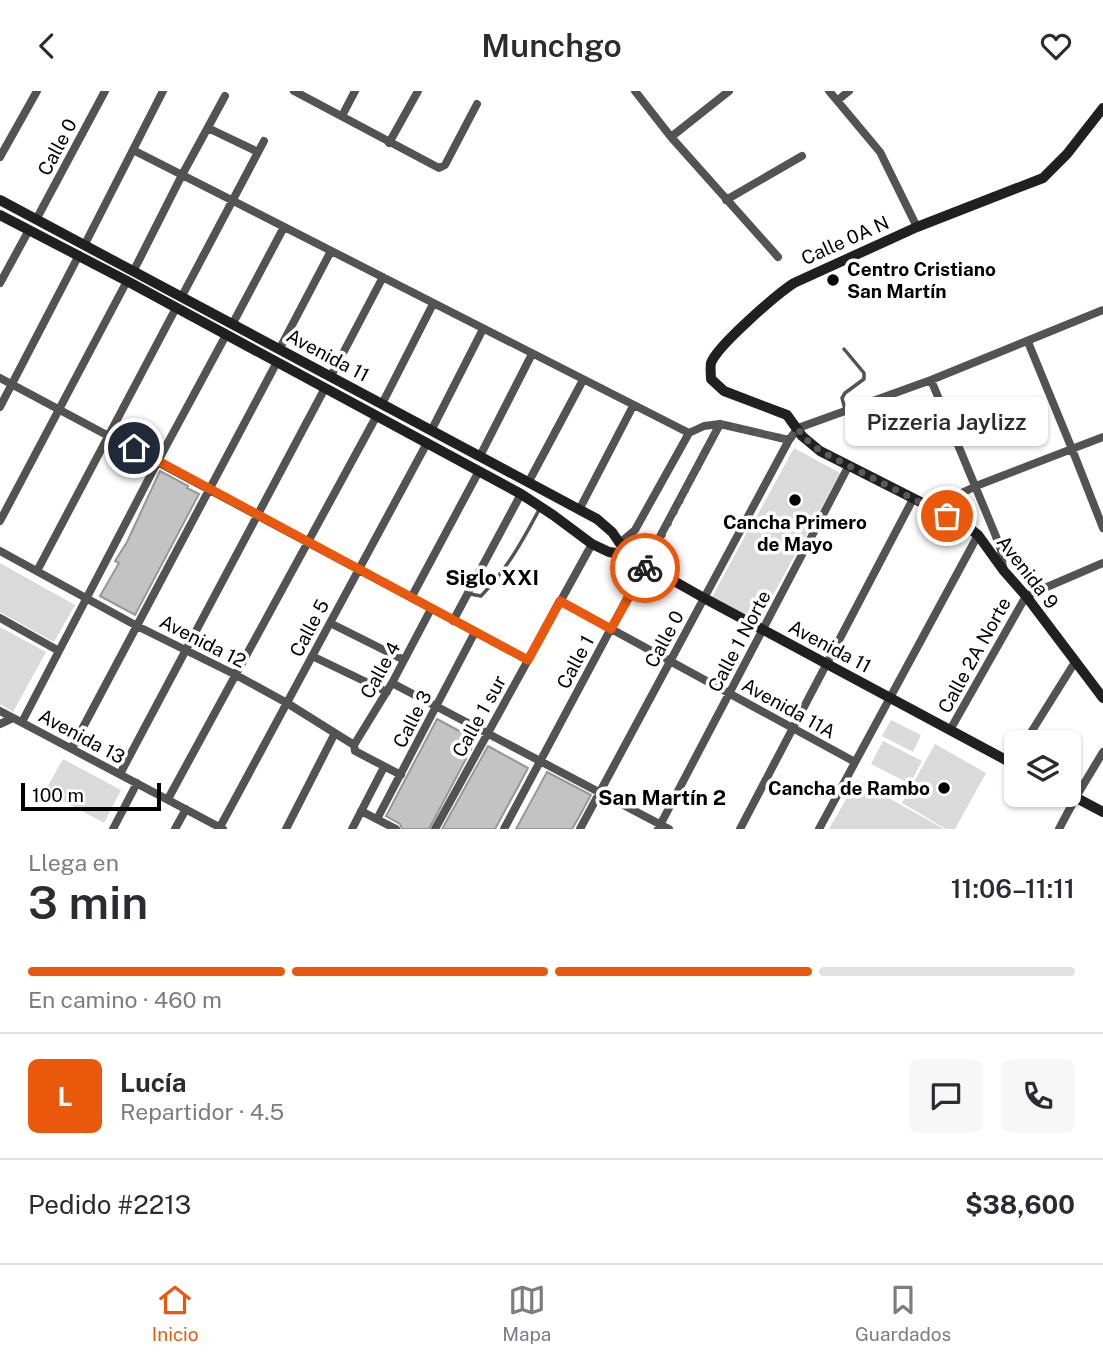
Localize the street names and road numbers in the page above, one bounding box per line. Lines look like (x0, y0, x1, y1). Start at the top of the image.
street label: Calle 0 (33, 115, 81, 179)
street label: Calle 0A N (798, 211, 892, 269)
street label: Avenida 11 (283, 324, 373, 386)
street label: Avenida 9 (993, 531, 1063, 613)
street label: Calle 1 Norte (703, 586, 775, 696)
street label: Calle 2A Norte (933, 593, 1015, 717)
street label: Calle 5 (285, 596, 333, 660)
street label: Calle 0 (640, 607, 688, 671)
street label: Avenida 12 (156, 610, 250, 672)
street label: Avenida 11 (785, 615, 875, 677)
street label: Calle 1 (552, 632, 598, 692)
street label: Calle 4 (355, 638, 405, 702)
street label: Calle 1 sur (448, 671, 510, 761)
street label: Avenida 11A (738, 673, 840, 743)
street label: Calle 3 (388, 687, 436, 751)
street label: Avenida 13 (35, 704, 129, 768)

